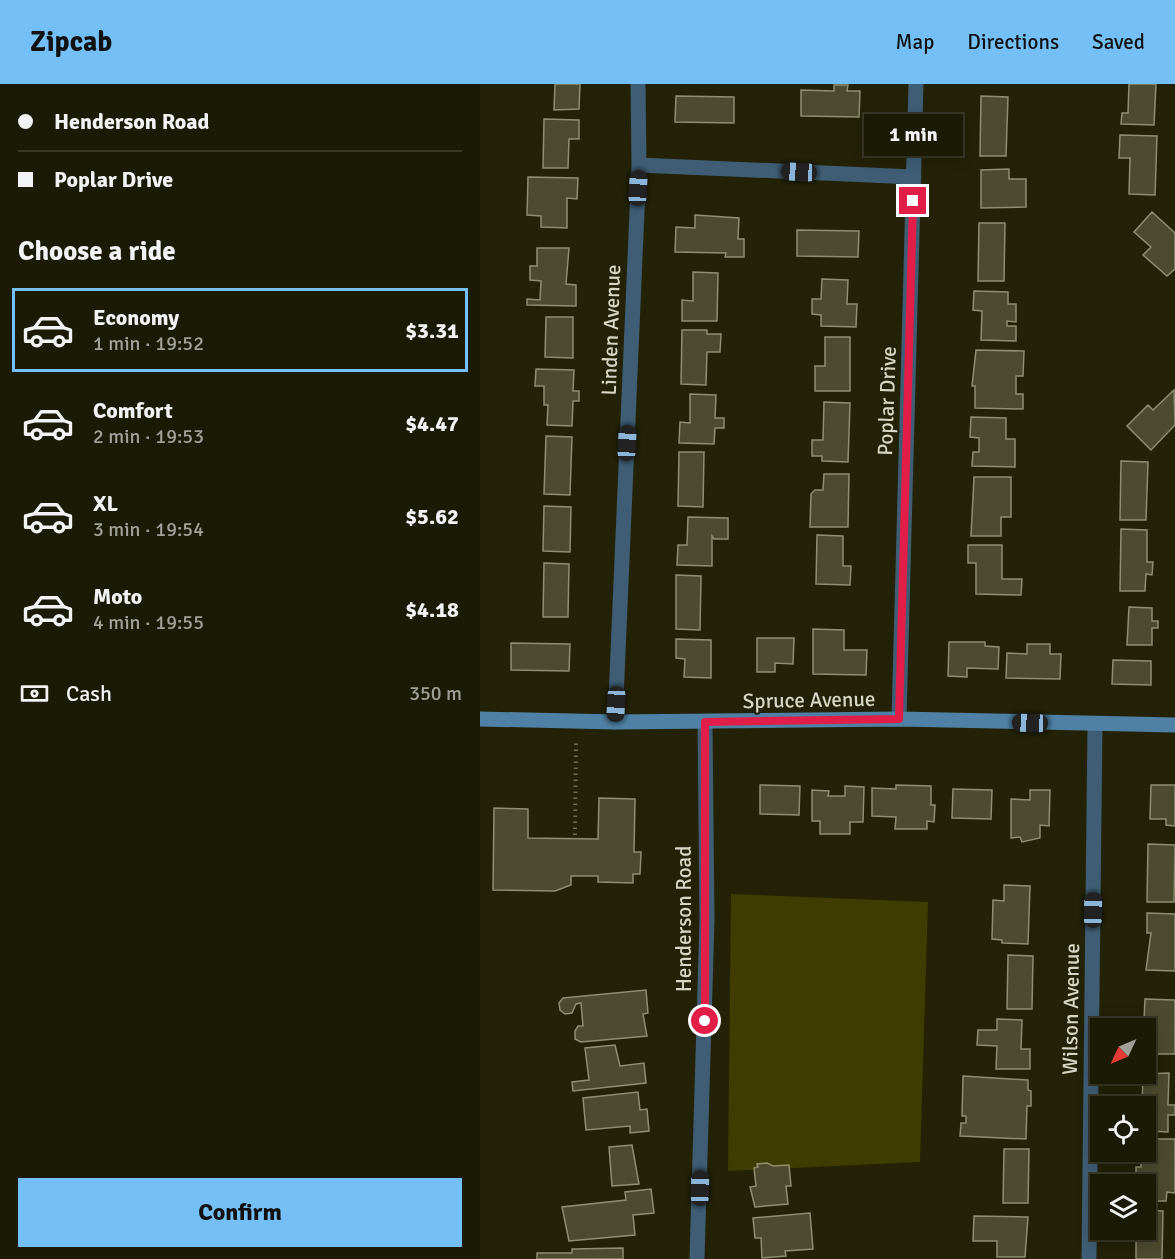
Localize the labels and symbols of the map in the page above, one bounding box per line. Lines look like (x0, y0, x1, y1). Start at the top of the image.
callout: 1 min (864, 114, 962, 156)
car (781, 162, 817, 182)
car (628, 170, 648, 206)
route end (899, 187, 926, 214)
street label: Linden Avenue (596, 264, 626, 396)
street label: Poplar Drive (872, 346, 902, 456)
car (617, 425, 637, 461)
car (606, 686, 626, 722)
street label: Spruce Avenue (743, 686, 875, 714)
car (1012, 713, 1048, 733)
street label: Henderson Road (671, 846, 697, 992)
car (1084, 892, 1102, 928)
street label: Wilson Avenue (1057, 943, 1085, 1075)
route start (691, 1007, 718, 1034)
north arrow (1090, 1018, 1156, 1084)
car (691, 1170, 709, 1206)

